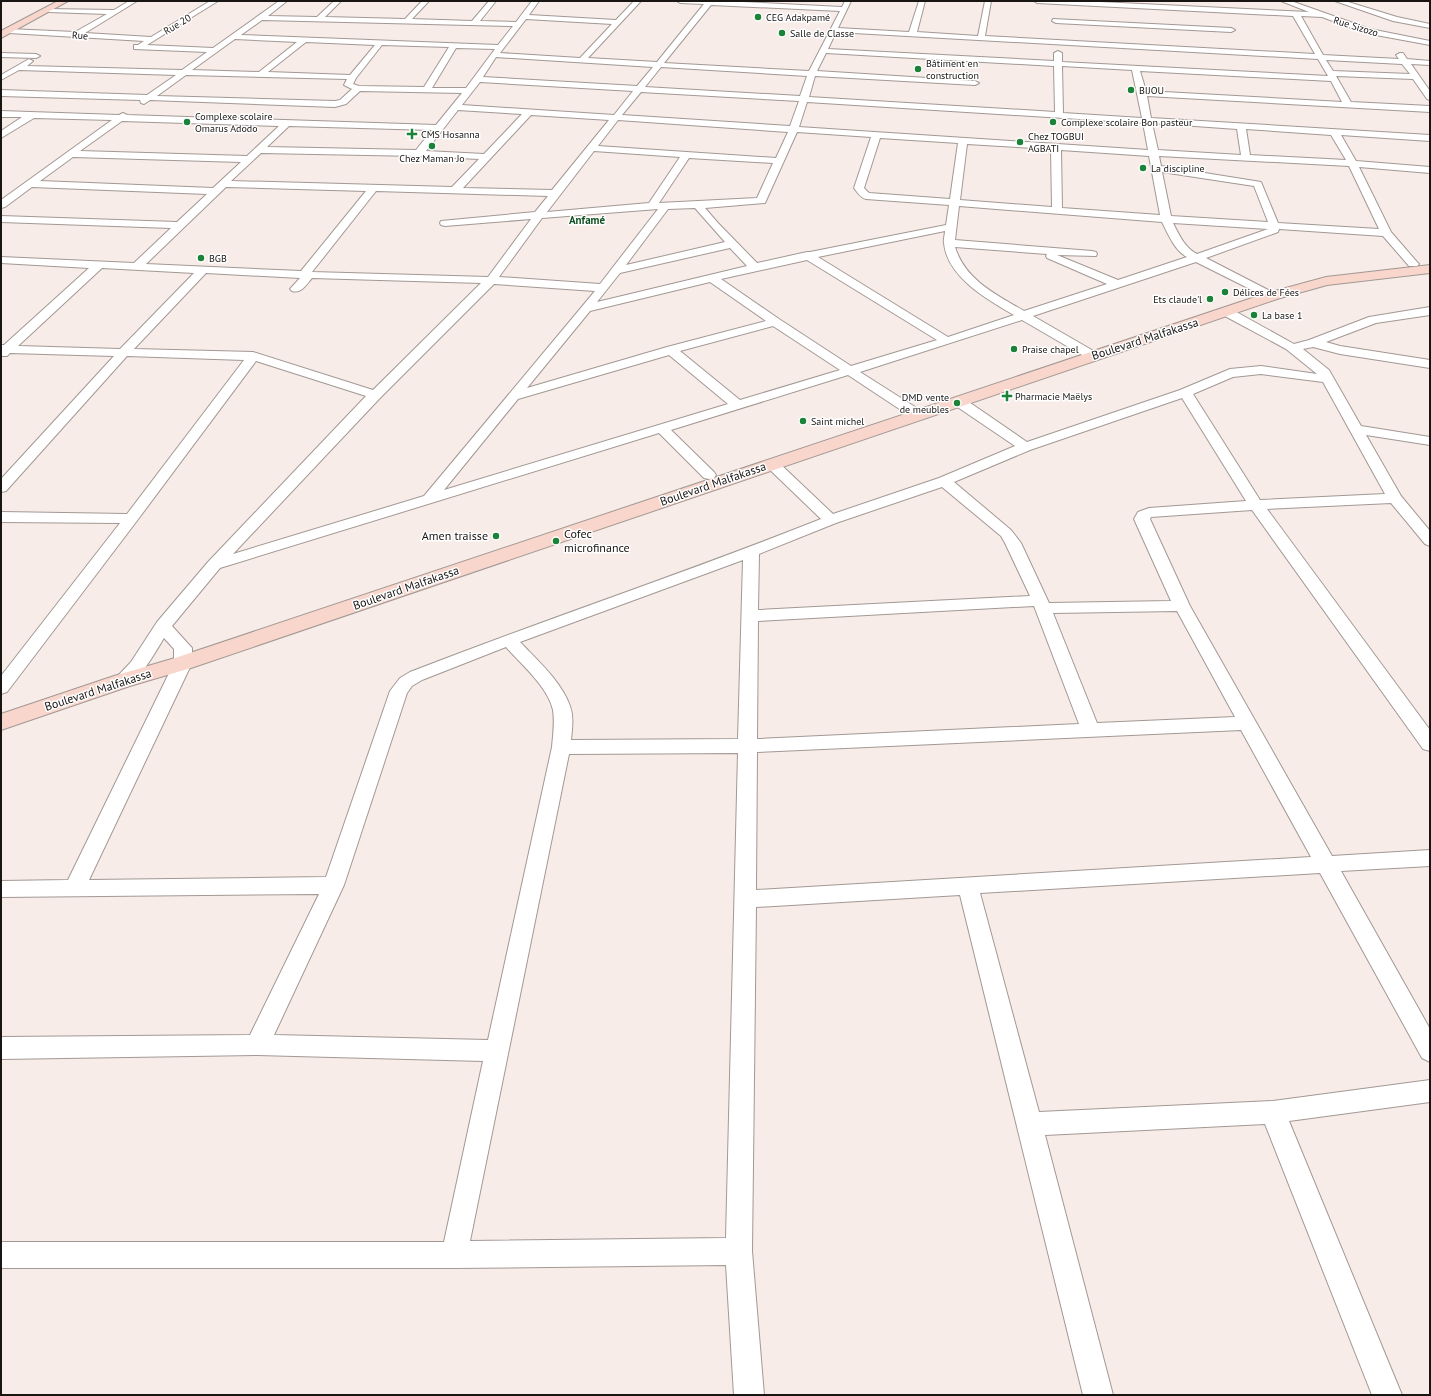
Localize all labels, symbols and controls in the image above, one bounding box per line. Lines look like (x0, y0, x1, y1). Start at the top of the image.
street label: Rue 20 (161, 11, 194, 38)
place label: CEG Adakpamé (766, 11, 830, 24)
marker: CEG Adakpamé (753, 12, 763, 22)
street label: Rue Sizozo (1332, 14, 1380, 39)
place label: Salle de Classe (790, 27, 854, 40)
marker: Salle de Classe (777, 28, 787, 38)
street label: Rue (71, 29, 88, 42)
place label: Bâtiment en construction (926, 57, 979, 82)
marker: Bâtiment en construction (913, 64, 923, 74)
place label: BIJOU (1139, 84, 1164, 97)
marker: BIJOU (1126, 85, 1136, 95)
place label: Complexe scolaire Omarus Adodo (195, 110, 273, 135)
place label: Complexe scolaire Bon pasteur (1061, 116, 1193, 129)
marker: Complexe scolaire Omarus Adodo (182, 117, 192, 127)
marker: Complexe scolaire Bon pasteur (1048, 117, 1058, 127)
marker: CMS Hosanna (406, 128, 418, 140)
place label: CMS Hosanna (421, 128, 480, 141)
place label: Chez TOGBUI AGBATI (1028, 130, 1084, 155)
marker: Chez TOGBUI AGBATI (1015, 137, 1025, 147)
marker: Chez Maman Jo (427, 141, 437, 151)
place label: Chez Maman Jo (399, 152, 465, 165)
place label: La discipline (1151, 162, 1205, 175)
marker: La discipline (1138, 163, 1148, 173)
district label: Anfamé (569, 213, 605, 227)
place label: BGB (209, 252, 227, 265)
marker: BGB (196, 253, 206, 263)
place label: Délices de Fées (1233, 286, 1299, 299)
marker: Délices de Fées (1220, 287, 1230, 297)
place label: Ets claude'l (1153, 293, 1202, 306)
marker: Ets claude'l (1205, 294, 1215, 304)
place label: La base 1 (1262, 309, 1302, 322)
marker: La base 1 (1249, 310, 1259, 320)
street label: Boulevard Malfakassa (1090, 314, 1200, 363)
place label: Praise chapel (1022, 343, 1079, 356)
marker: Praise chapel (1009, 344, 1019, 354)
place label: Pharmacie Maëlys (1015, 390, 1092, 403)
place label: DMD vente de meubles (900, 391, 949, 416)
marker: Pharmacie Maëlys (1002, 391, 1012, 401)
marker: DMD vente de meubles (952, 398, 962, 408)
place label: Saint michel (811, 415, 864, 428)
marker: Saint michel (798, 416, 808, 426)
street label: Boulevard Malfakassa (658, 458, 768, 509)
place label: Cofec microfinance (564, 526, 630, 555)
place label: Amen traisse (422, 528, 488, 543)
marker: Amen traisse (491, 531, 501, 541)
marker: Cofec microfinance (551, 536, 561, 546)
street label: Boulevard Malfakassa (351, 562, 461, 613)
street label: Boulevard Malfakassa (43, 665, 153, 714)

